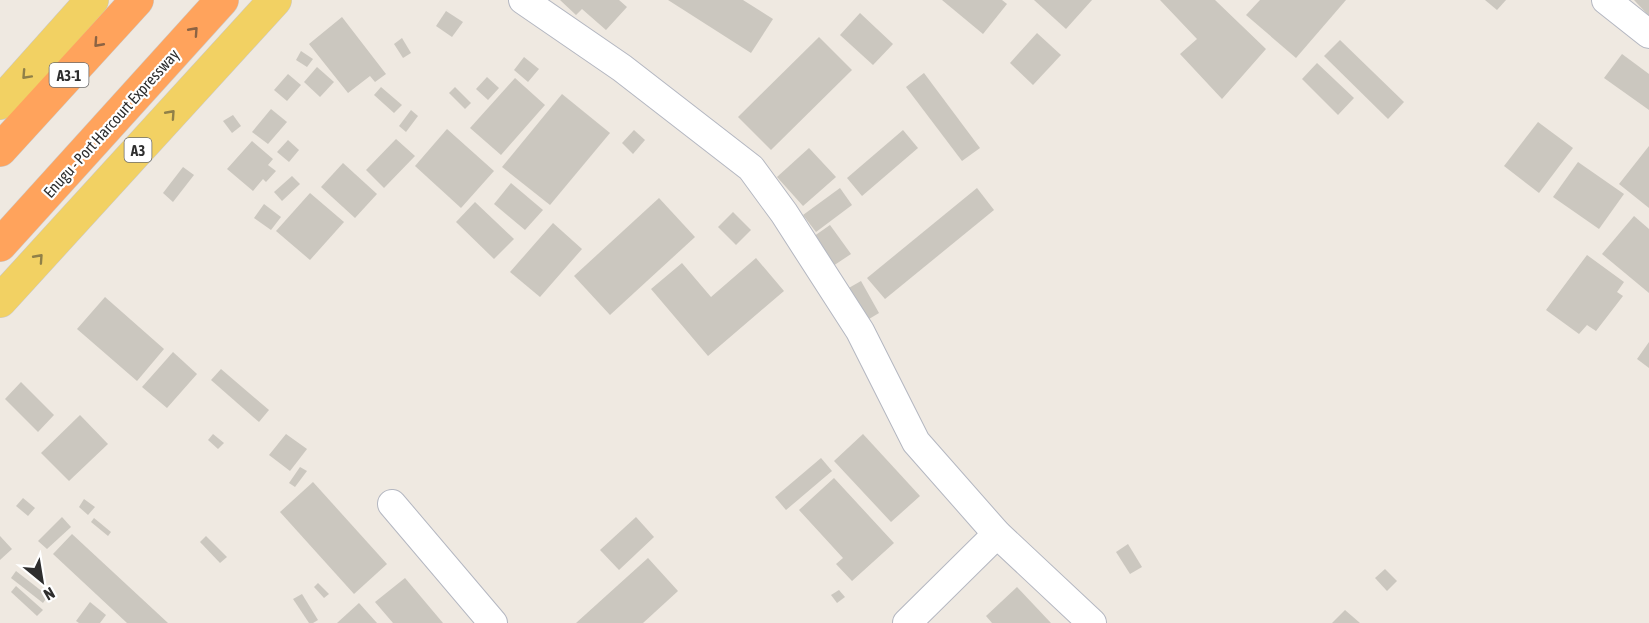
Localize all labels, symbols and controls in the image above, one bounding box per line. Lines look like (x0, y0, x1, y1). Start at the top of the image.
one-way arrow (187, 27, 198, 37)
one-way arrow (94, 36, 105, 47)
street label: Enugu - Port Harcourt Expressway (40, 45, 183, 202)
road number: A3-1 (50, 63, 88, 87)
one-way arrow (22, 68, 33, 79)
one-way arrow (164, 110, 175, 121)
road number: A3 (124, 138, 152, 162)
one-way arrow (32, 254, 43, 265)
north arrow (12, 551, 72, 611)
text: N (41, 584, 58, 604)

